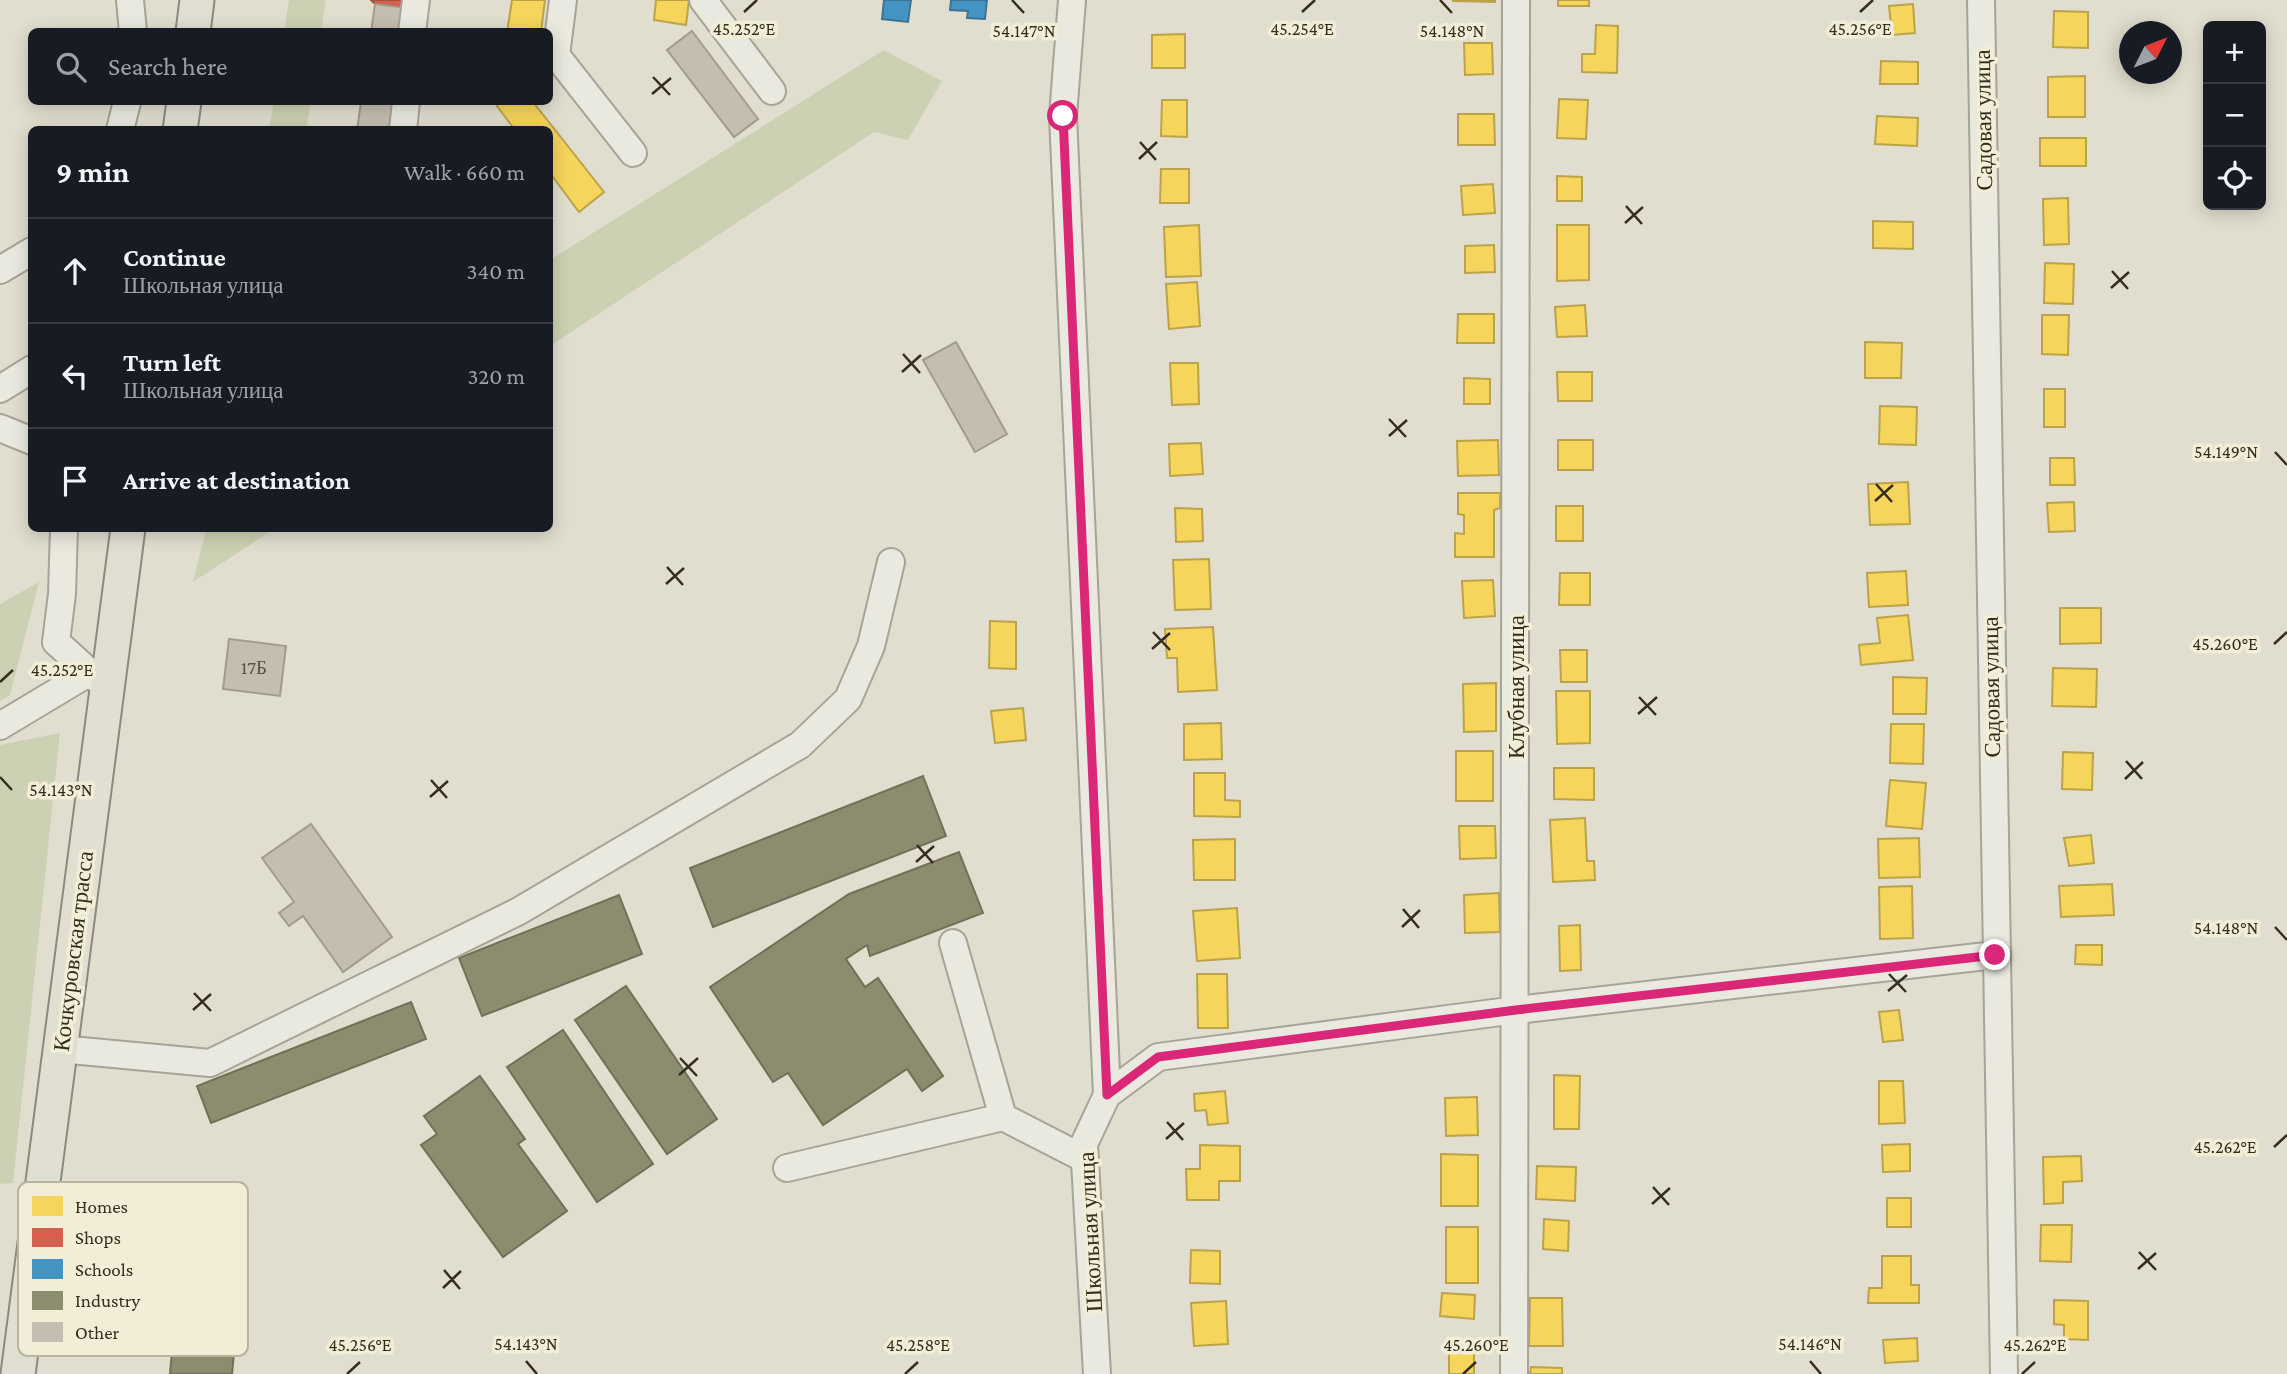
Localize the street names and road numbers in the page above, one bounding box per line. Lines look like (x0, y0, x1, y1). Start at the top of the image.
street label: Садовая улица (1969, 49, 1997, 191)
street label: Клубная улица (1503, 615, 1529, 759)
street label: Садовая улица (1977, 616, 2005, 758)
street label: Кочкуровская трасса (48, 849, 98, 1053)
street label: Школьная улица (1073, 1151, 1107, 1313)

